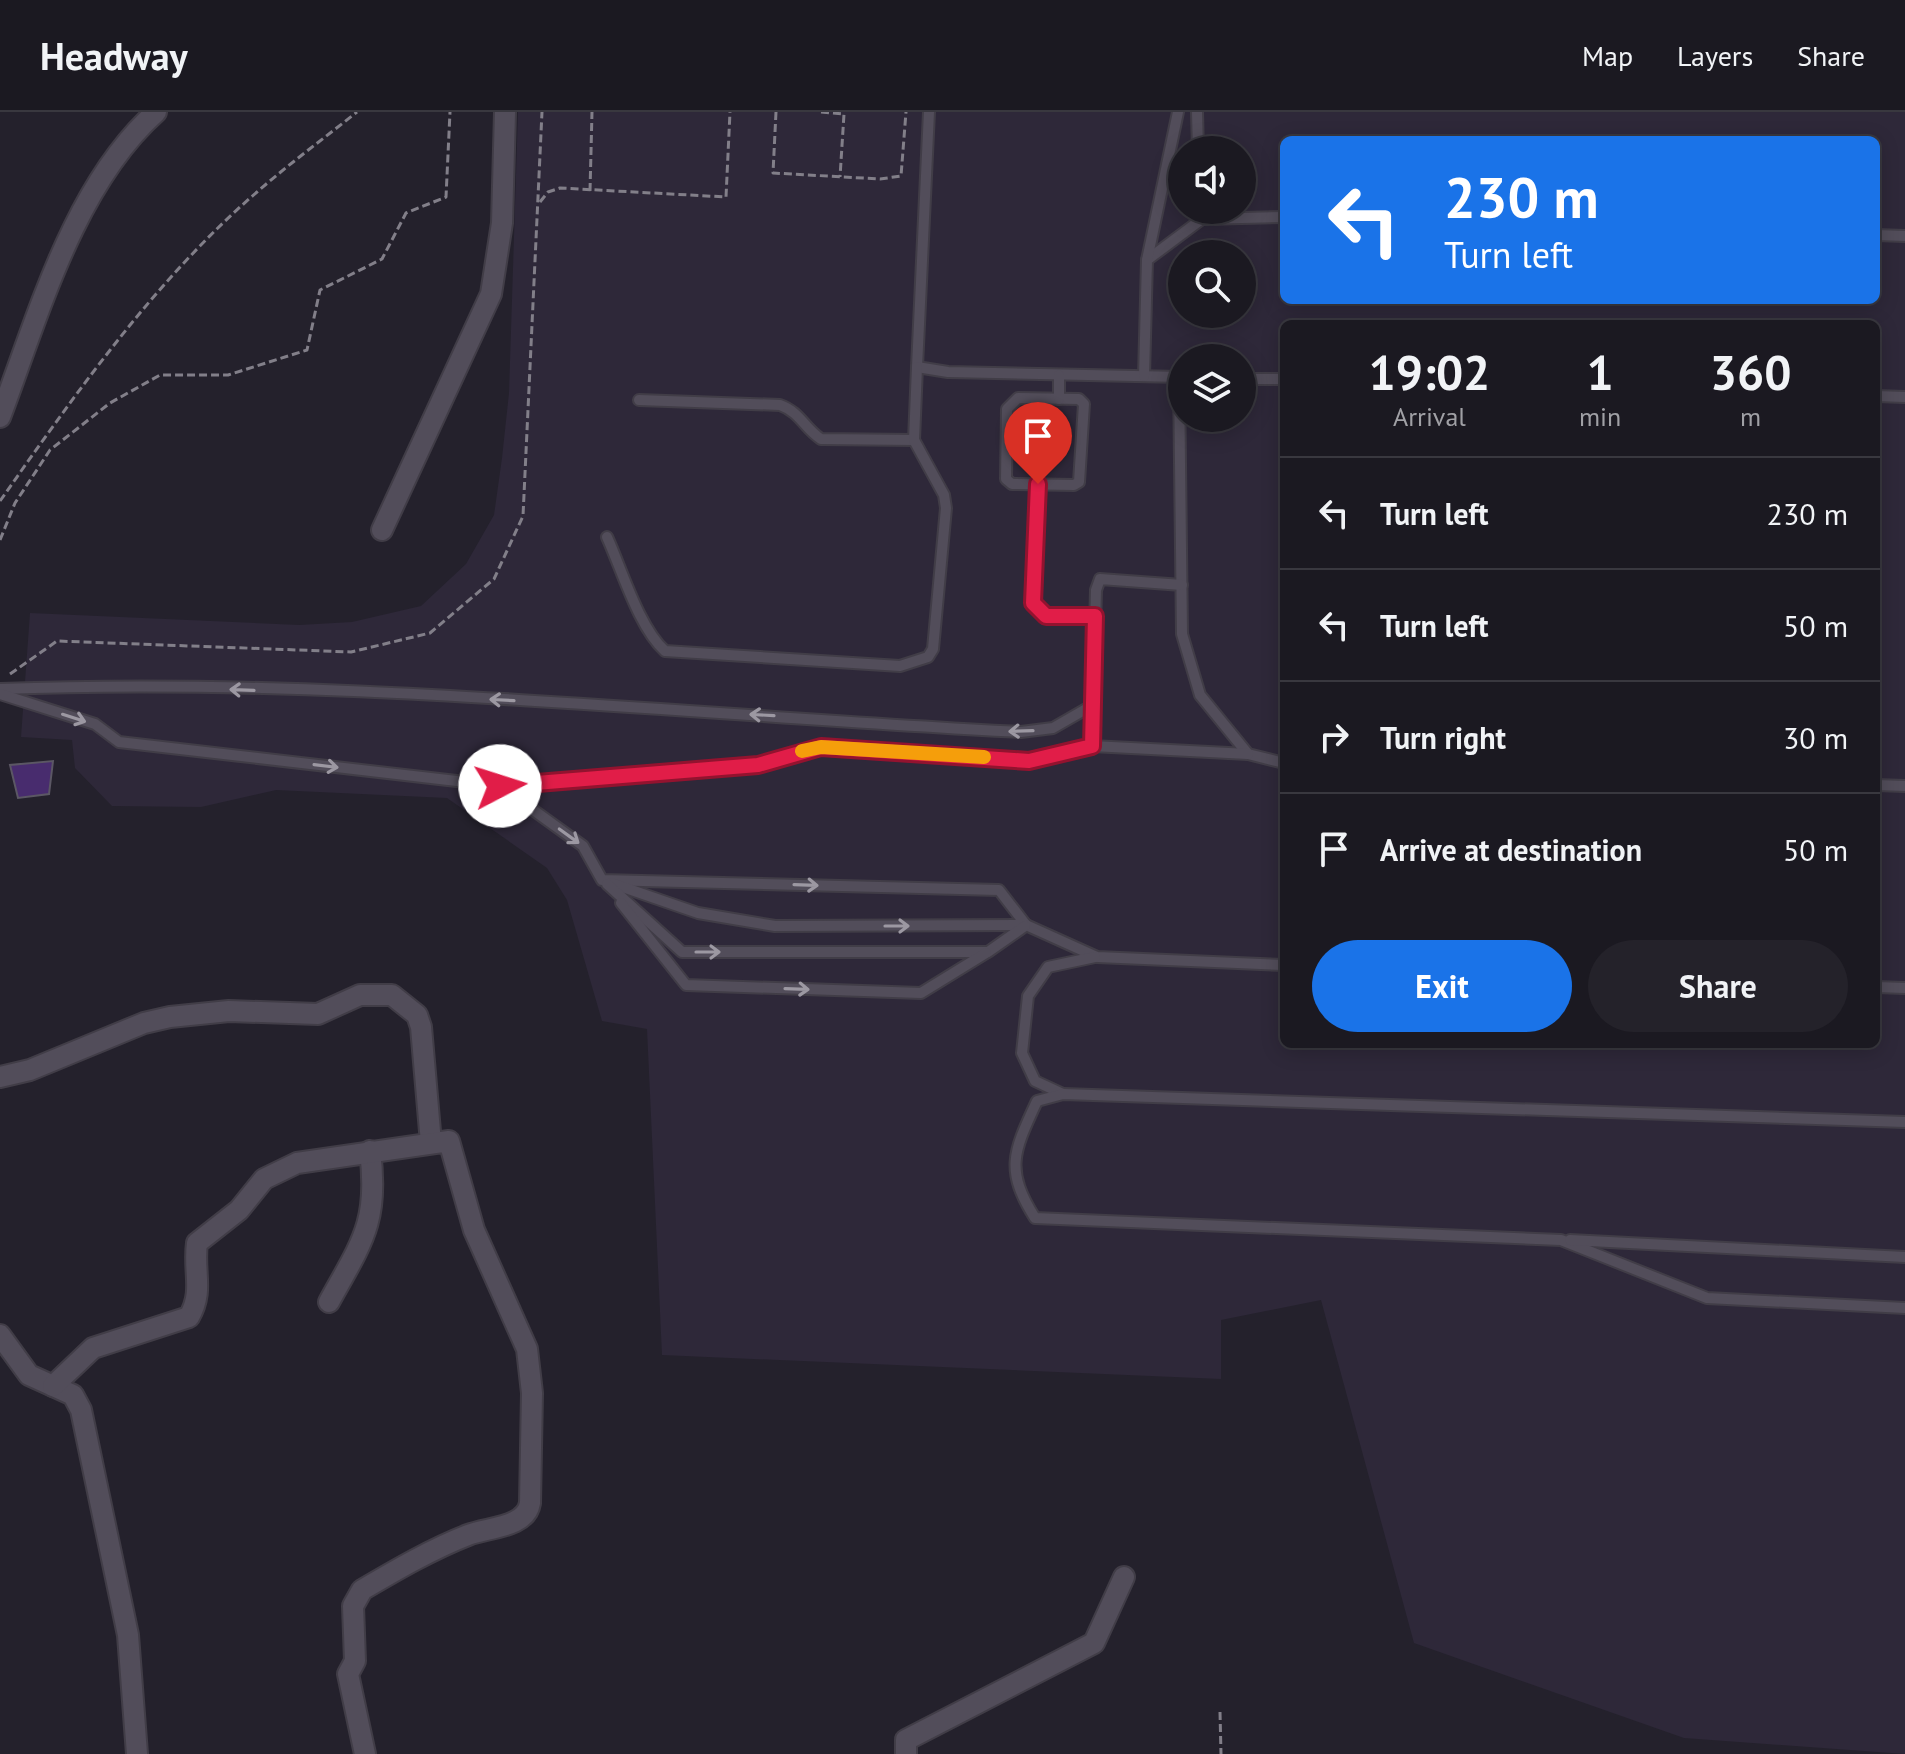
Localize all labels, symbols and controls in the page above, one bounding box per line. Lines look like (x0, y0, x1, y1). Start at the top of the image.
text: Headway (40, 31, 188, 80)
text: Map (1582, 37, 1633, 74)
text: Layers (1677, 37, 1753, 74)
text: Share (1797, 37, 1865, 74)
map controls (1168, 136, 1256, 432)
button: sound (1168, 136, 1256, 224)
text: 230 m (1444, 161, 1599, 233)
icon: left (1312, 168, 1416, 272)
text: Turn left (1444, 231, 1573, 278)
button: search (1168, 240, 1256, 328)
text: 19:02 (1369, 341, 1490, 403)
text: 1 (1586, 341, 1614, 403)
text: 360 (1710, 341, 1791, 403)
button: layers (1168, 344, 1256, 432)
text: Arrival (1393, 400, 1466, 433)
text: min (1579, 400, 1621, 433)
text: m (1740, 400, 1761, 433)
pin (1004, 402, 1072, 484)
icon: arrive (1016, 414, 1060, 458)
icon: left (1312, 491, 1356, 535)
text: Turn left (1380, 494, 1488, 533)
text: 230 m (1767, 494, 1848, 533)
icon: left (1312, 603, 1356, 647)
text: Turn left (1380, 606, 1488, 645)
text: 50 m (1783, 606, 1848, 645)
one-way arrow (229, 683, 256, 698)
one-way arrow (489, 692, 516, 707)
one-way arrow (749, 707, 776, 722)
one-way arrow (61, 711, 87, 726)
icon: right (1312, 715, 1356, 759)
text: Turn right (1380, 718, 1506, 757)
text: 30 m (1783, 718, 1848, 757)
one-way arrow (1008, 723, 1035, 738)
position arrow (458, 744, 542, 828)
one-way arrow (313, 758, 339, 773)
one-way arrow (558, 827, 579, 844)
icon: arrive (1312, 827, 1356, 871)
text: Arrive at destination (1380, 830, 1642, 869)
text: 50 m (1783, 830, 1848, 869)
one-way arrow (792, 878, 819, 893)
one-way arrow (883, 918, 910, 934)
button: Exit (1312, 940, 1572, 1032)
button: Share (1588, 940, 1848, 1032)
one-way arrow (694, 944, 721, 960)
one-way arrow (784, 981, 810, 996)

